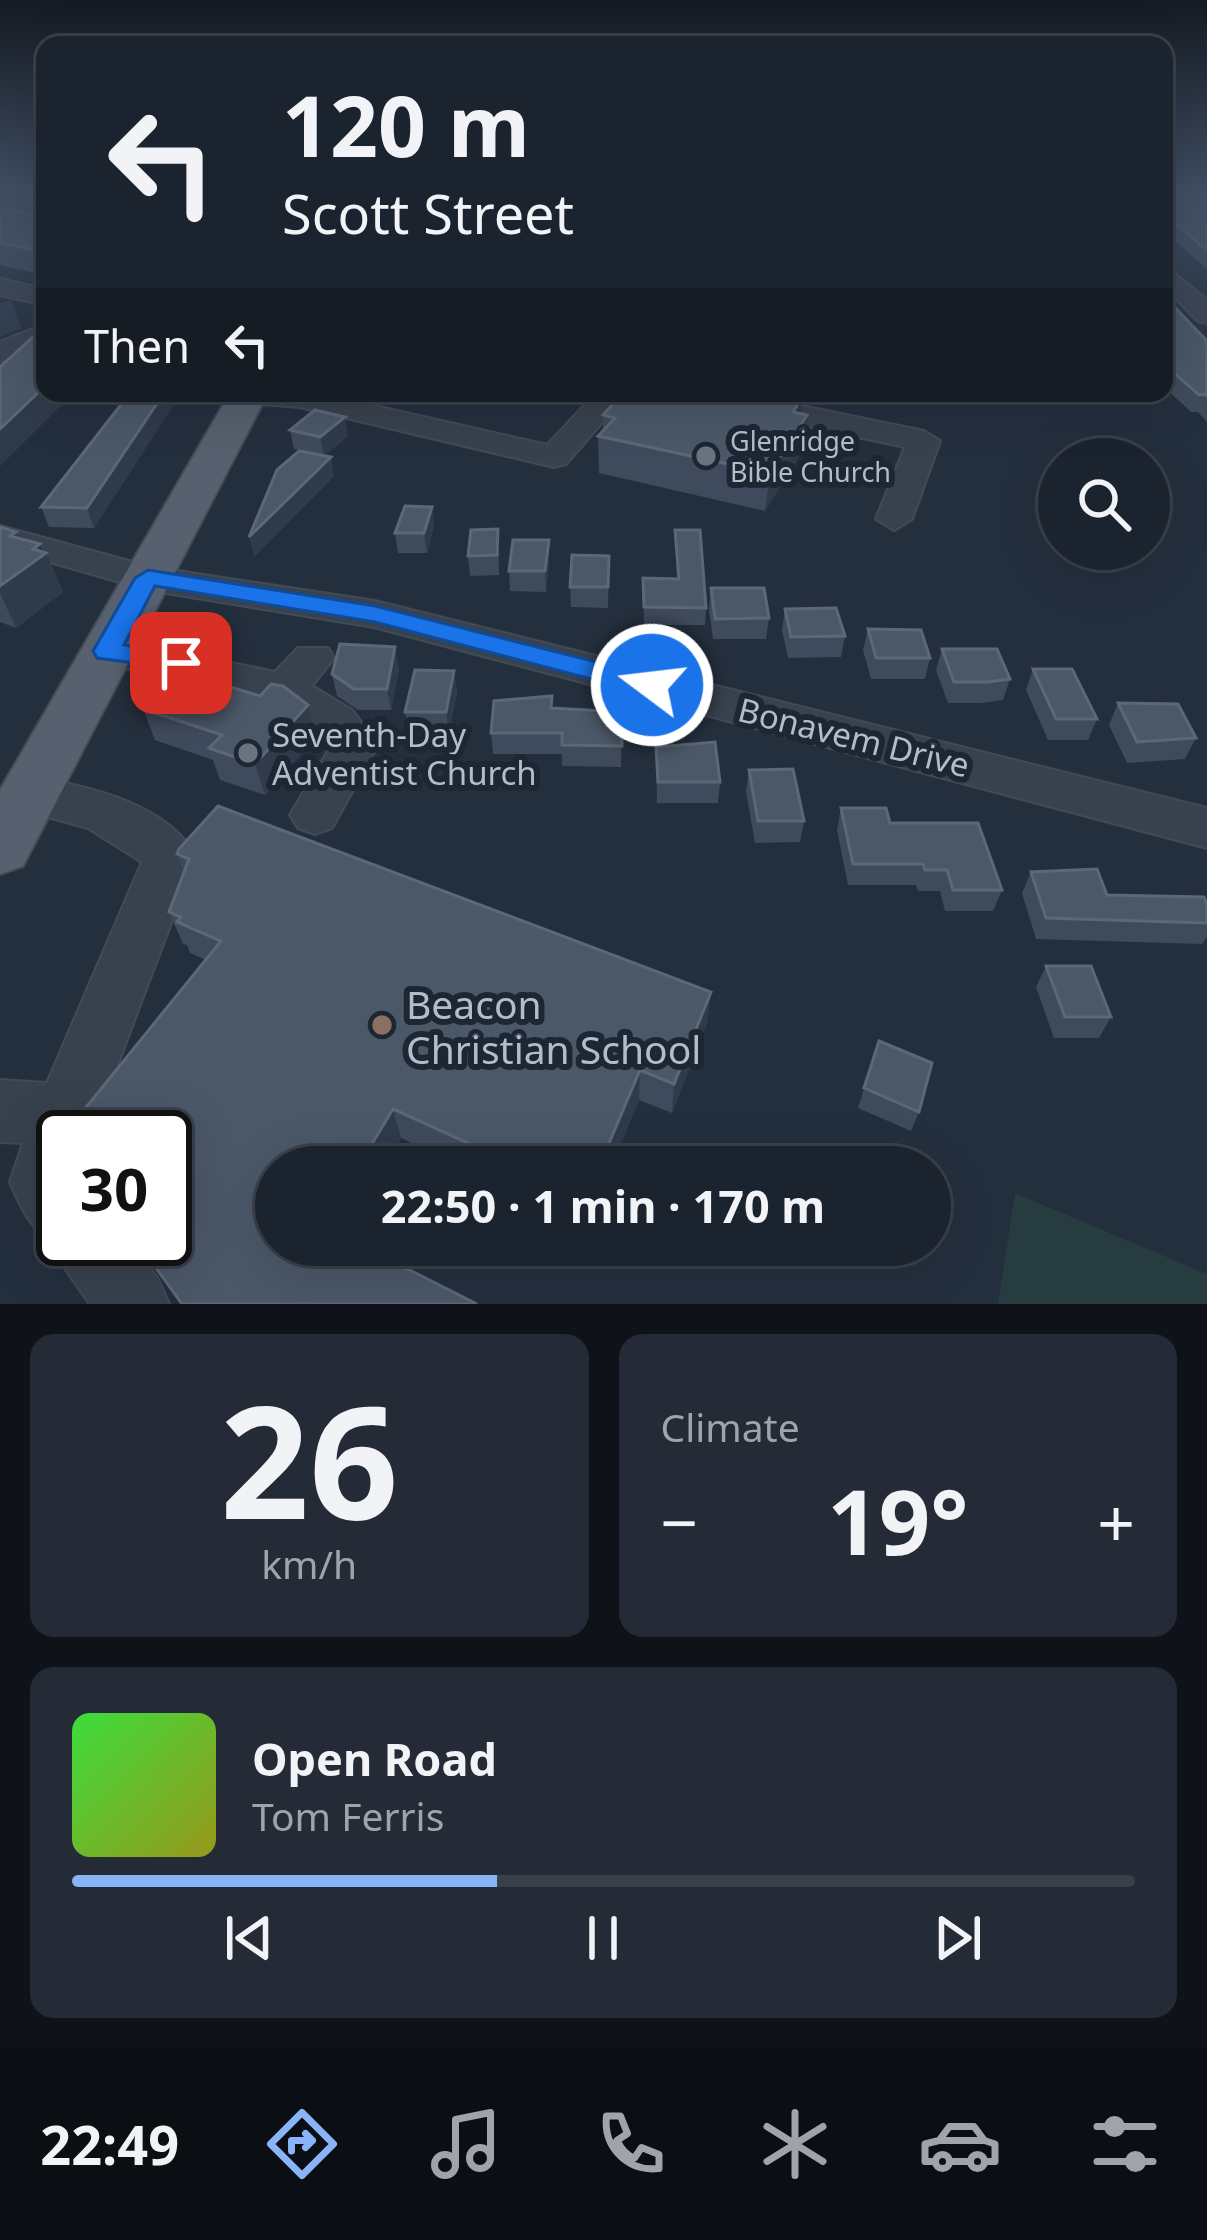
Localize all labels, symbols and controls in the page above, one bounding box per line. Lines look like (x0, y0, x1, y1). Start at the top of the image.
text: 120 m (282, 67, 530, 182)
icon: left (84, 84, 240, 240)
text: Scott Street (282, 176, 574, 250)
icon: left (214, 312, 280, 378)
text: Then (84, 315, 190, 376)
place label: Glenridge Bible Church (730, 422, 891, 490)
map controls (1038, 438, 1170, 570)
button: search (1038, 438, 1170, 570)
marker: Glenridge Bible Church (693, 443, 719, 469)
pin (130, 612, 232, 714)
position arrow (589, 622, 715, 748)
icon: arrive (148, 630, 214, 696)
street label: Bonavem Drive (734, 687, 974, 787)
place label: Seventh-Day Adventist Church (272, 712, 537, 795)
marker: Seventh-Day Adventist Church (235, 740, 261, 766)
place label: Beacon Christian School (406, 977, 701, 1075)
marker: Beacon Christian School (369, 1012, 395, 1038)
speed limit sign: 30 (36, 1110, 192, 1266)
text: 22:50 · 1 min · 170 m (381, 1175, 825, 1236)
text: 26 (220, 1352, 398, 1565)
text: Climate (661, 1400, 800, 1453)
text: 19° (827, 1459, 968, 1581)
text: − (661, 1476, 698, 1566)
text: + (1097, 1476, 1135, 1566)
text: km/h (261, 1537, 357, 1590)
text: Open Road (252, 1728, 497, 1789)
text: Tom Ferris (252, 1789, 444, 1842)
icon: previous (216, 1905, 282, 1971)
icon: pause (570, 1905, 636, 1971)
icon: next (925, 1905, 991, 1971)
icon: directions (260, 2102, 344, 2186)
icon: music (424, 2102, 508, 2186)
icon: phone (589, 2102, 673, 2186)
icon: climate (753, 2102, 837, 2186)
icon: car (918, 2102, 1002, 2186)
icon: filters (1083, 2102, 1167, 2186)
text: 22:49 (40, 2107, 179, 2181)

